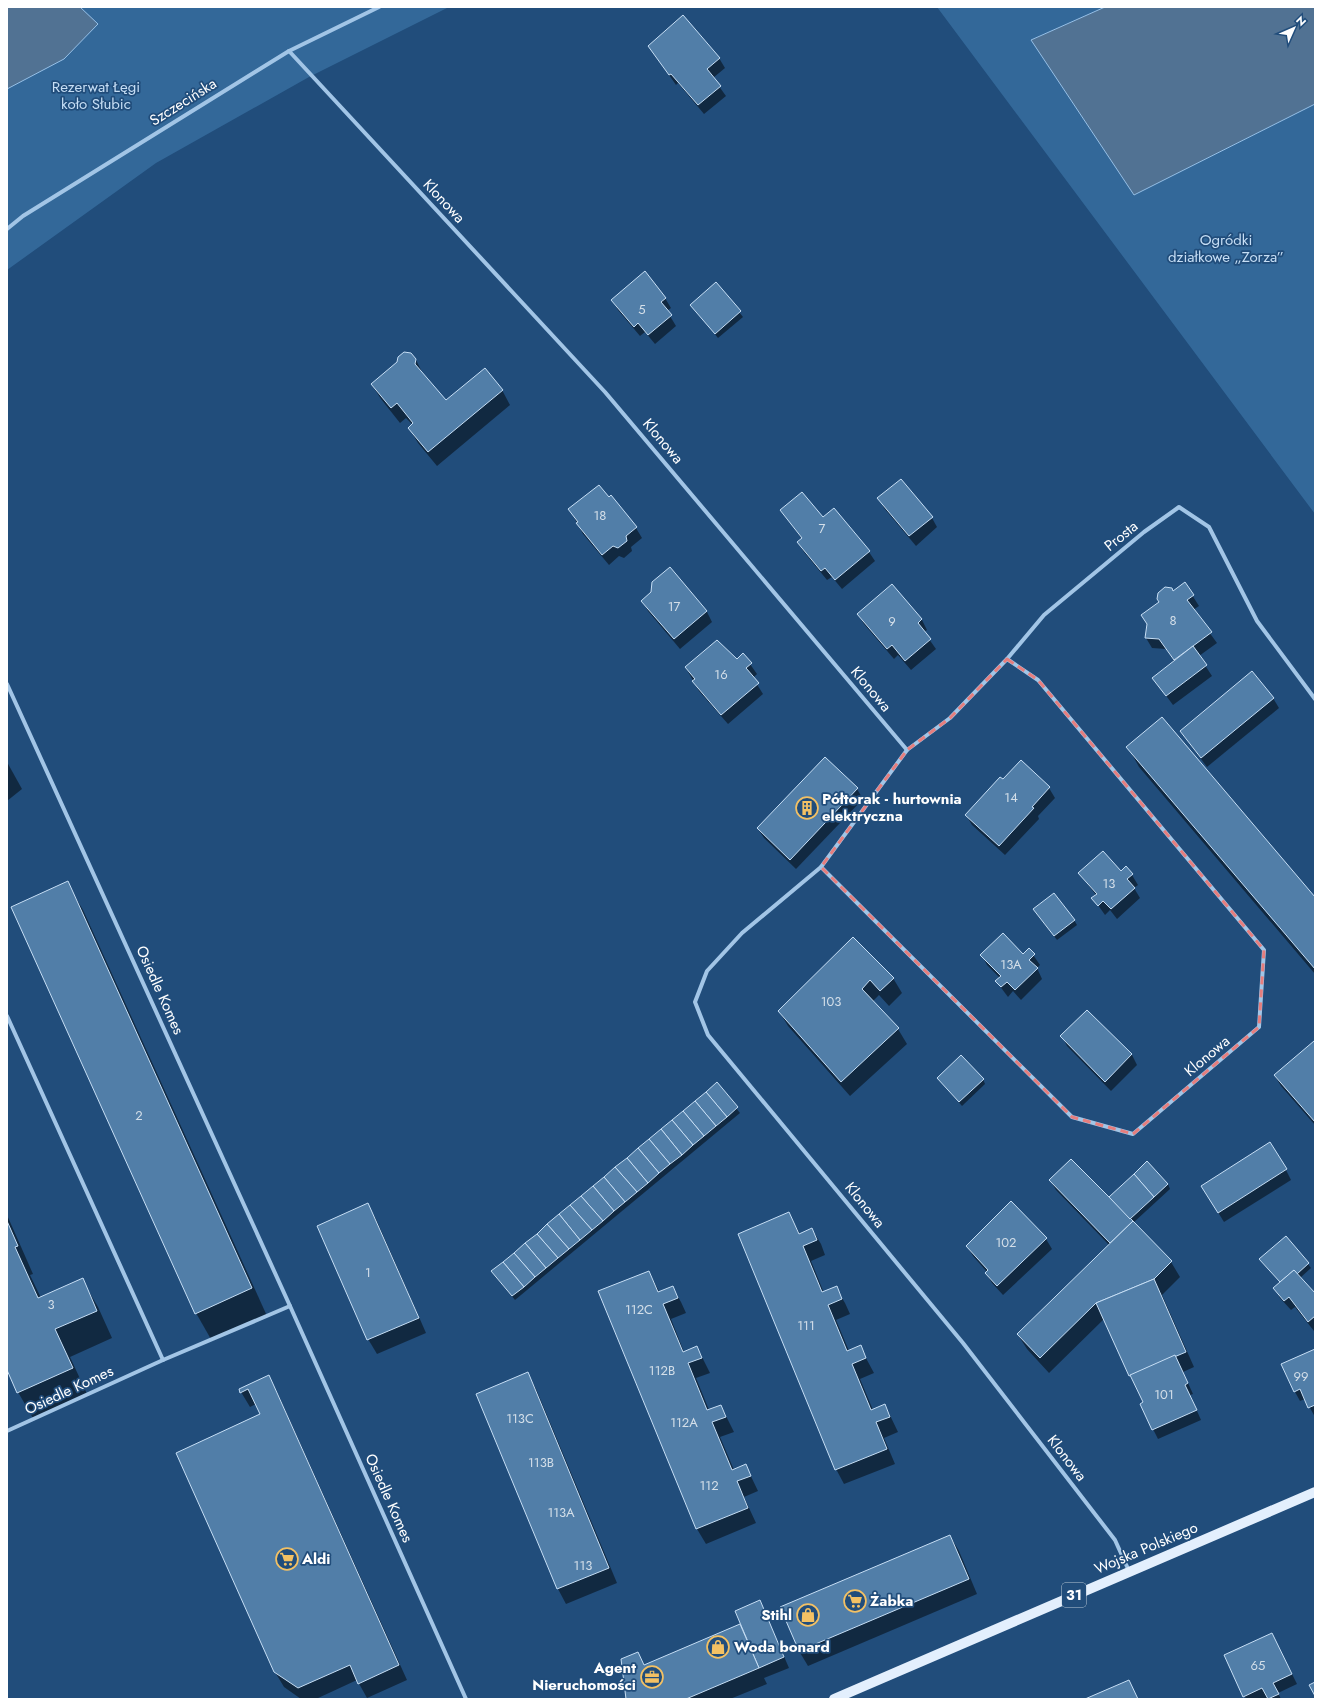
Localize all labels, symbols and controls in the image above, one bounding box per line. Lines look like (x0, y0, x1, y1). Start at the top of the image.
north arrow (1274, 8, 1314, 48)
text: N (1292, 12, 1310, 30)
street label: Szczecińska (145, 73, 221, 131)
park label: Rezerwat Łęgi koło Słubic (52, 76, 140, 115)
street label: Klonowa (418, 174, 470, 228)
park label: Ogródki działkowe „Zorza” (1168, 229, 1284, 268)
house number: 5 (638, 300, 646, 319)
street label: Klonowa (637, 413, 689, 469)
house number: 18 (594, 506, 606, 525)
street label: Prosta (1099, 516, 1143, 556)
house number: 7 (819, 519, 826, 538)
house number: 17 (668, 597, 681, 616)
house number: 8 (1169, 611, 1177, 630)
house number: 9 (888, 612, 896, 631)
street label: Klonowa (845, 661, 897, 717)
house number: 16 (714, 665, 728, 684)
place label: Półtorak - hurtownia elektryczna (822, 788, 962, 827)
house number: 14 (1004, 788, 1018, 807)
building icon: Półtorak - hurtownia elektryczna (794, 795, 820, 821)
house number: 13 (1103, 874, 1115, 893)
street label: Osiedle Komes (131, 942, 189, 1038)
house number: 13A (1000, 955, 1022, 974)
house number: 103 (821, 992, 841, 1011)
street label: Klonowa (1179, 1030, 1235, 1082)
house number: 2 (135, 1106, 143, 1125)
street label: Klonowa (840, 1177, 890, 1233)
house number: 102 (995, 1233, 1017, 1252)
house number: 1 (365, 1263, 371, 1282)
house number: 3 (47, 1295, 55, 1314)
house number: 112C (625, 1300, 653, 1319)
house number: 111 (797, 1316, 815, 1335)
street label: Osiedle Komes (21, 1360, 117, 1420)
house number: 112B (649, 1361, 675, 1380)
house number: 99 (1294, 1367, 1308, 1386)
house number: 101 (1154, 1385, 1174, 1404)
house number: 113C (506, 1409, 534, 1428)
house number: 112A (670, 1413, 698, 1432)
street label: Klonowa (1042, 1430, 1092, 1486)
street label: Osiedle Komes (360, 1450, 418, 1546)
house number: 113B (528, 1453, 554, 1472)
house number: 112 (699, 1476, 719, 1495)
house number: 113A (547, 1503, 575, 1522)
street label: Wojska Polskiego (1091, 1516, 1201, 1580)
supermarket icon: Aldi (274, 1546, 300, 1572)
place label: Aldi (301, 1548, 330, 1570)
house number: 113 (574, 1556, 592, 1575)
road number: 31 (1062, 1583, 1086, 1607)
supermarket icon: Żabka (842, 1588, 868, 1614)
place label: Żabka (870, 1590, 913, 1612)
shop icon: Stihl (795, 1602, 821, 1628)
place label: Stihl (761, 1604, 792, 1626)
shop icon: Woda bonard (705, 1634, 731, 1660)
place label: Woda bonard (734, 1636, 830, 1658)
house number: 65 (1251, 1656, 1265, 1675)
place label: Agent Nieruchomości (532, 1657, 636, 1696)
office icon: Agent Nieruchomości (639, 1664, 665, 1690)

